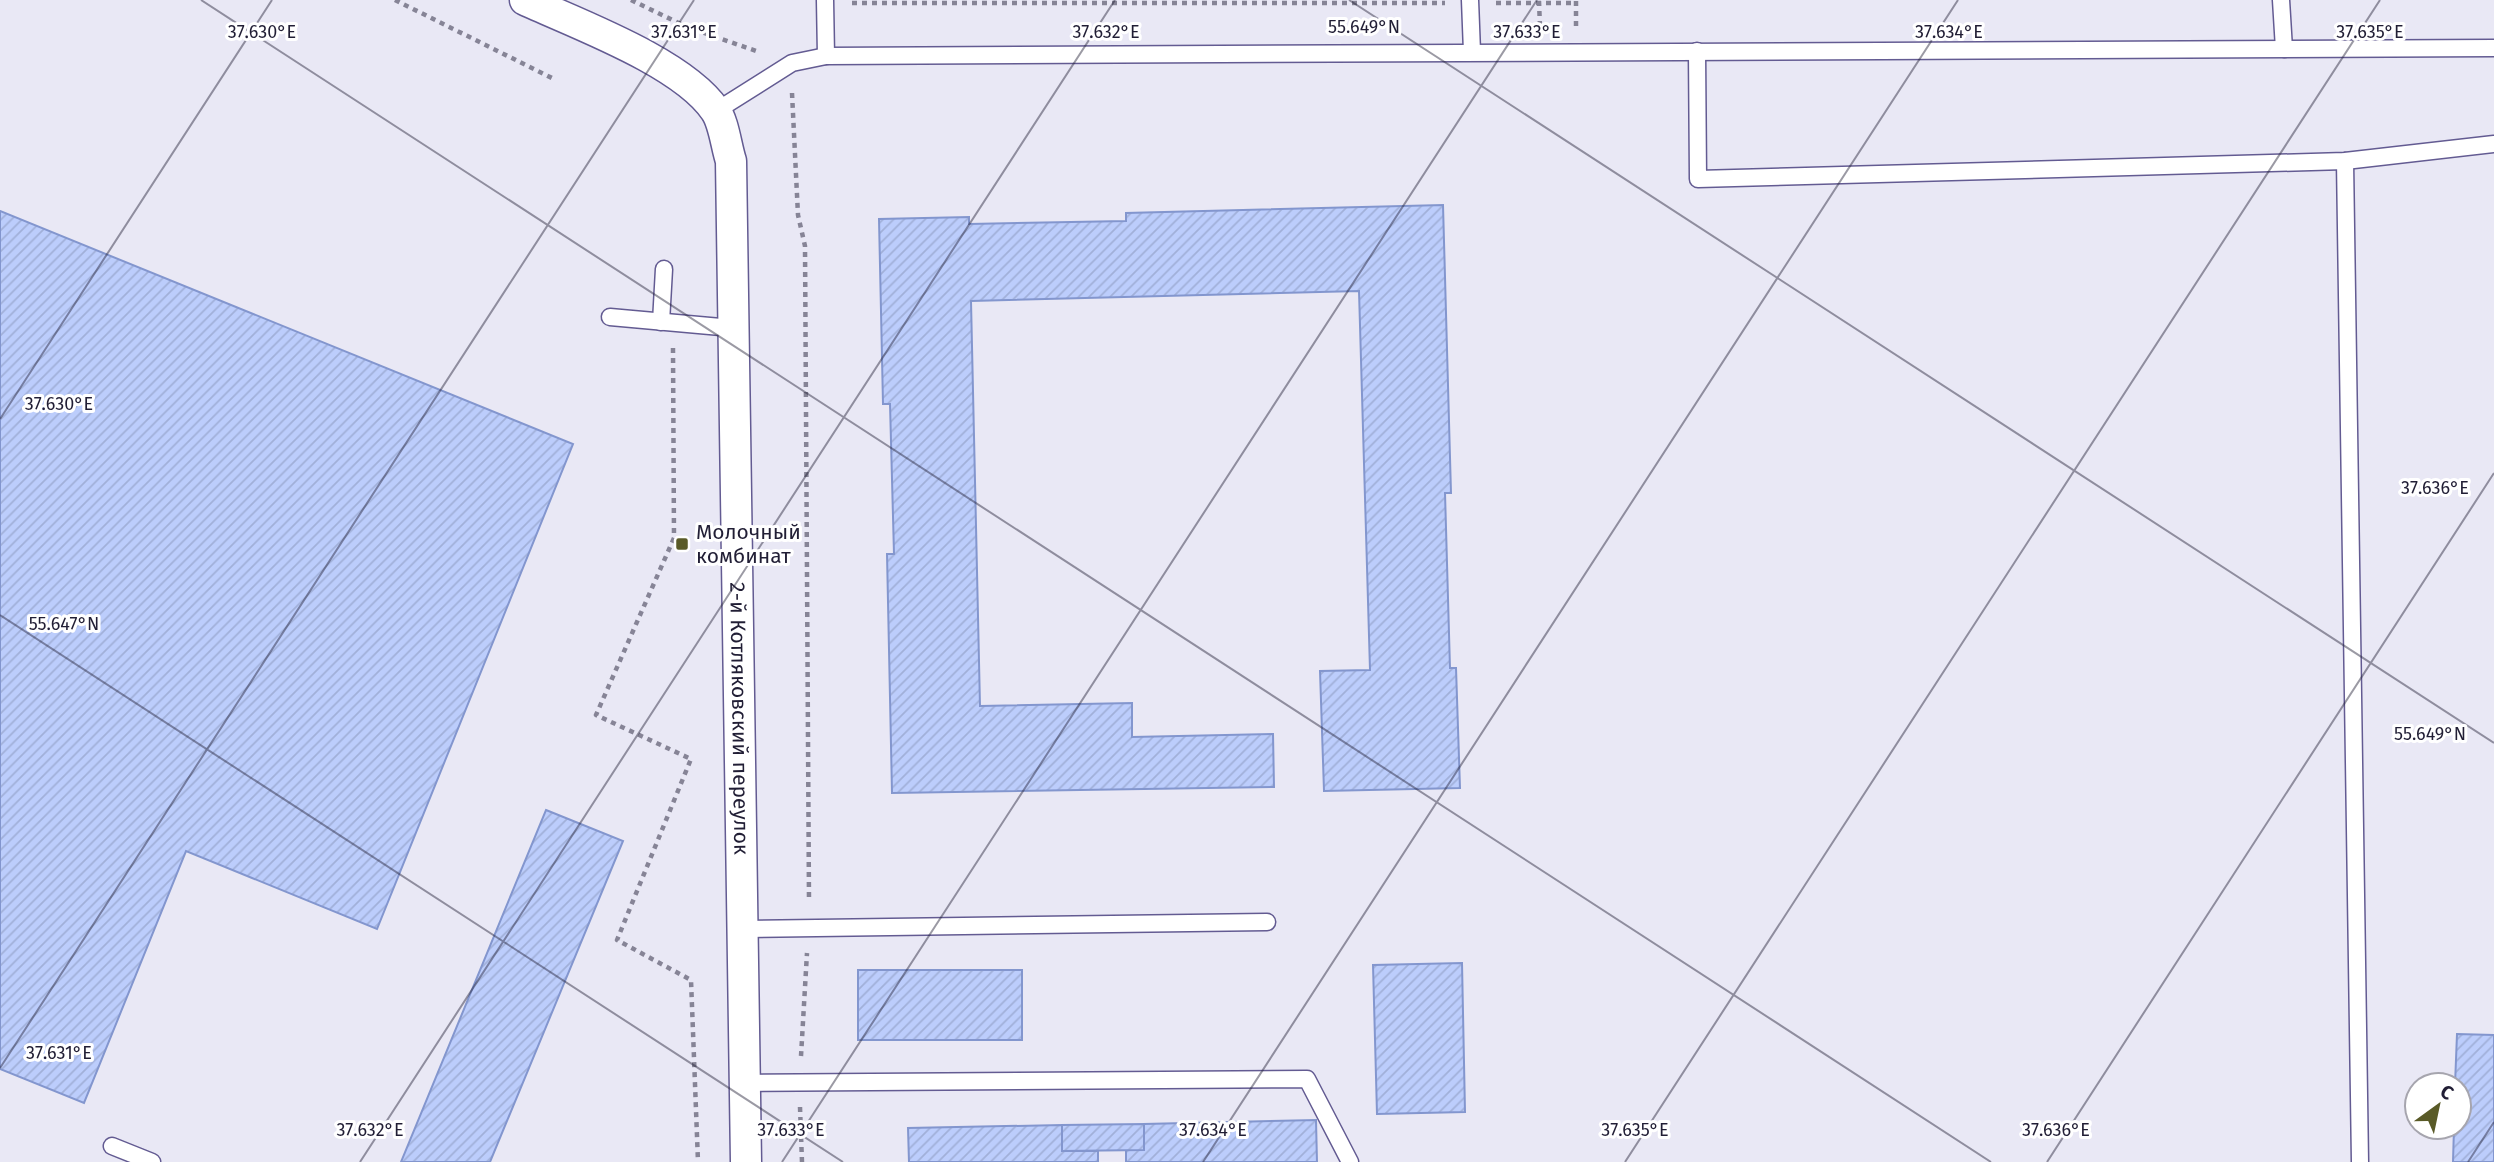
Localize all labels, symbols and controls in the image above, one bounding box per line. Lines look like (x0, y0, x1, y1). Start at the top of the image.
text: 55.649°N (1328, 16, 1400, 38)
text: 37.630°E (228, 21, 296, 43)
text: 37.631°E (651, 21, 717, 43)
text: 37.632°E (1072, 21, 1140, 43)
text: 37.633°E (1493, 21, 1561, 43)
text: 37.634°E (1915, 21, 1983, 43)
text: 37.635°E (2336, 21, 2404, 43)
text: 37.630°E (25, 393, 93, 415)
text: 37.636°E (2401, 477, 2469, 499)
place label: Молочный комбинат (696, 519, 801, 569)
marker: Молочный комбинат (674, 536, 690, 552)
street label: 2-й Котляковский переулок (724, 582, 754, 855)
text: 55.647°N (29, 613, 99, 635)
text: 55.649°N (2394, 723, 2466, 745)
text: 37.631°E (26, 1042, 92, 1064)
north arrow (2403, 1071, 2473, 1141)
text: С (2436, 1080, 2458, 1105)
text: 37.632°E (336, 1119, 404, 1141)
text: 37.633°E (757, 1119, 825, 1141)
text: 37.634°E (1179, 1119, 1247, 1141)
text: 37.635°E (1601, 1119, 1669, 1141)
text: 37.636°E (2022, 1119, 2090, 1141)

